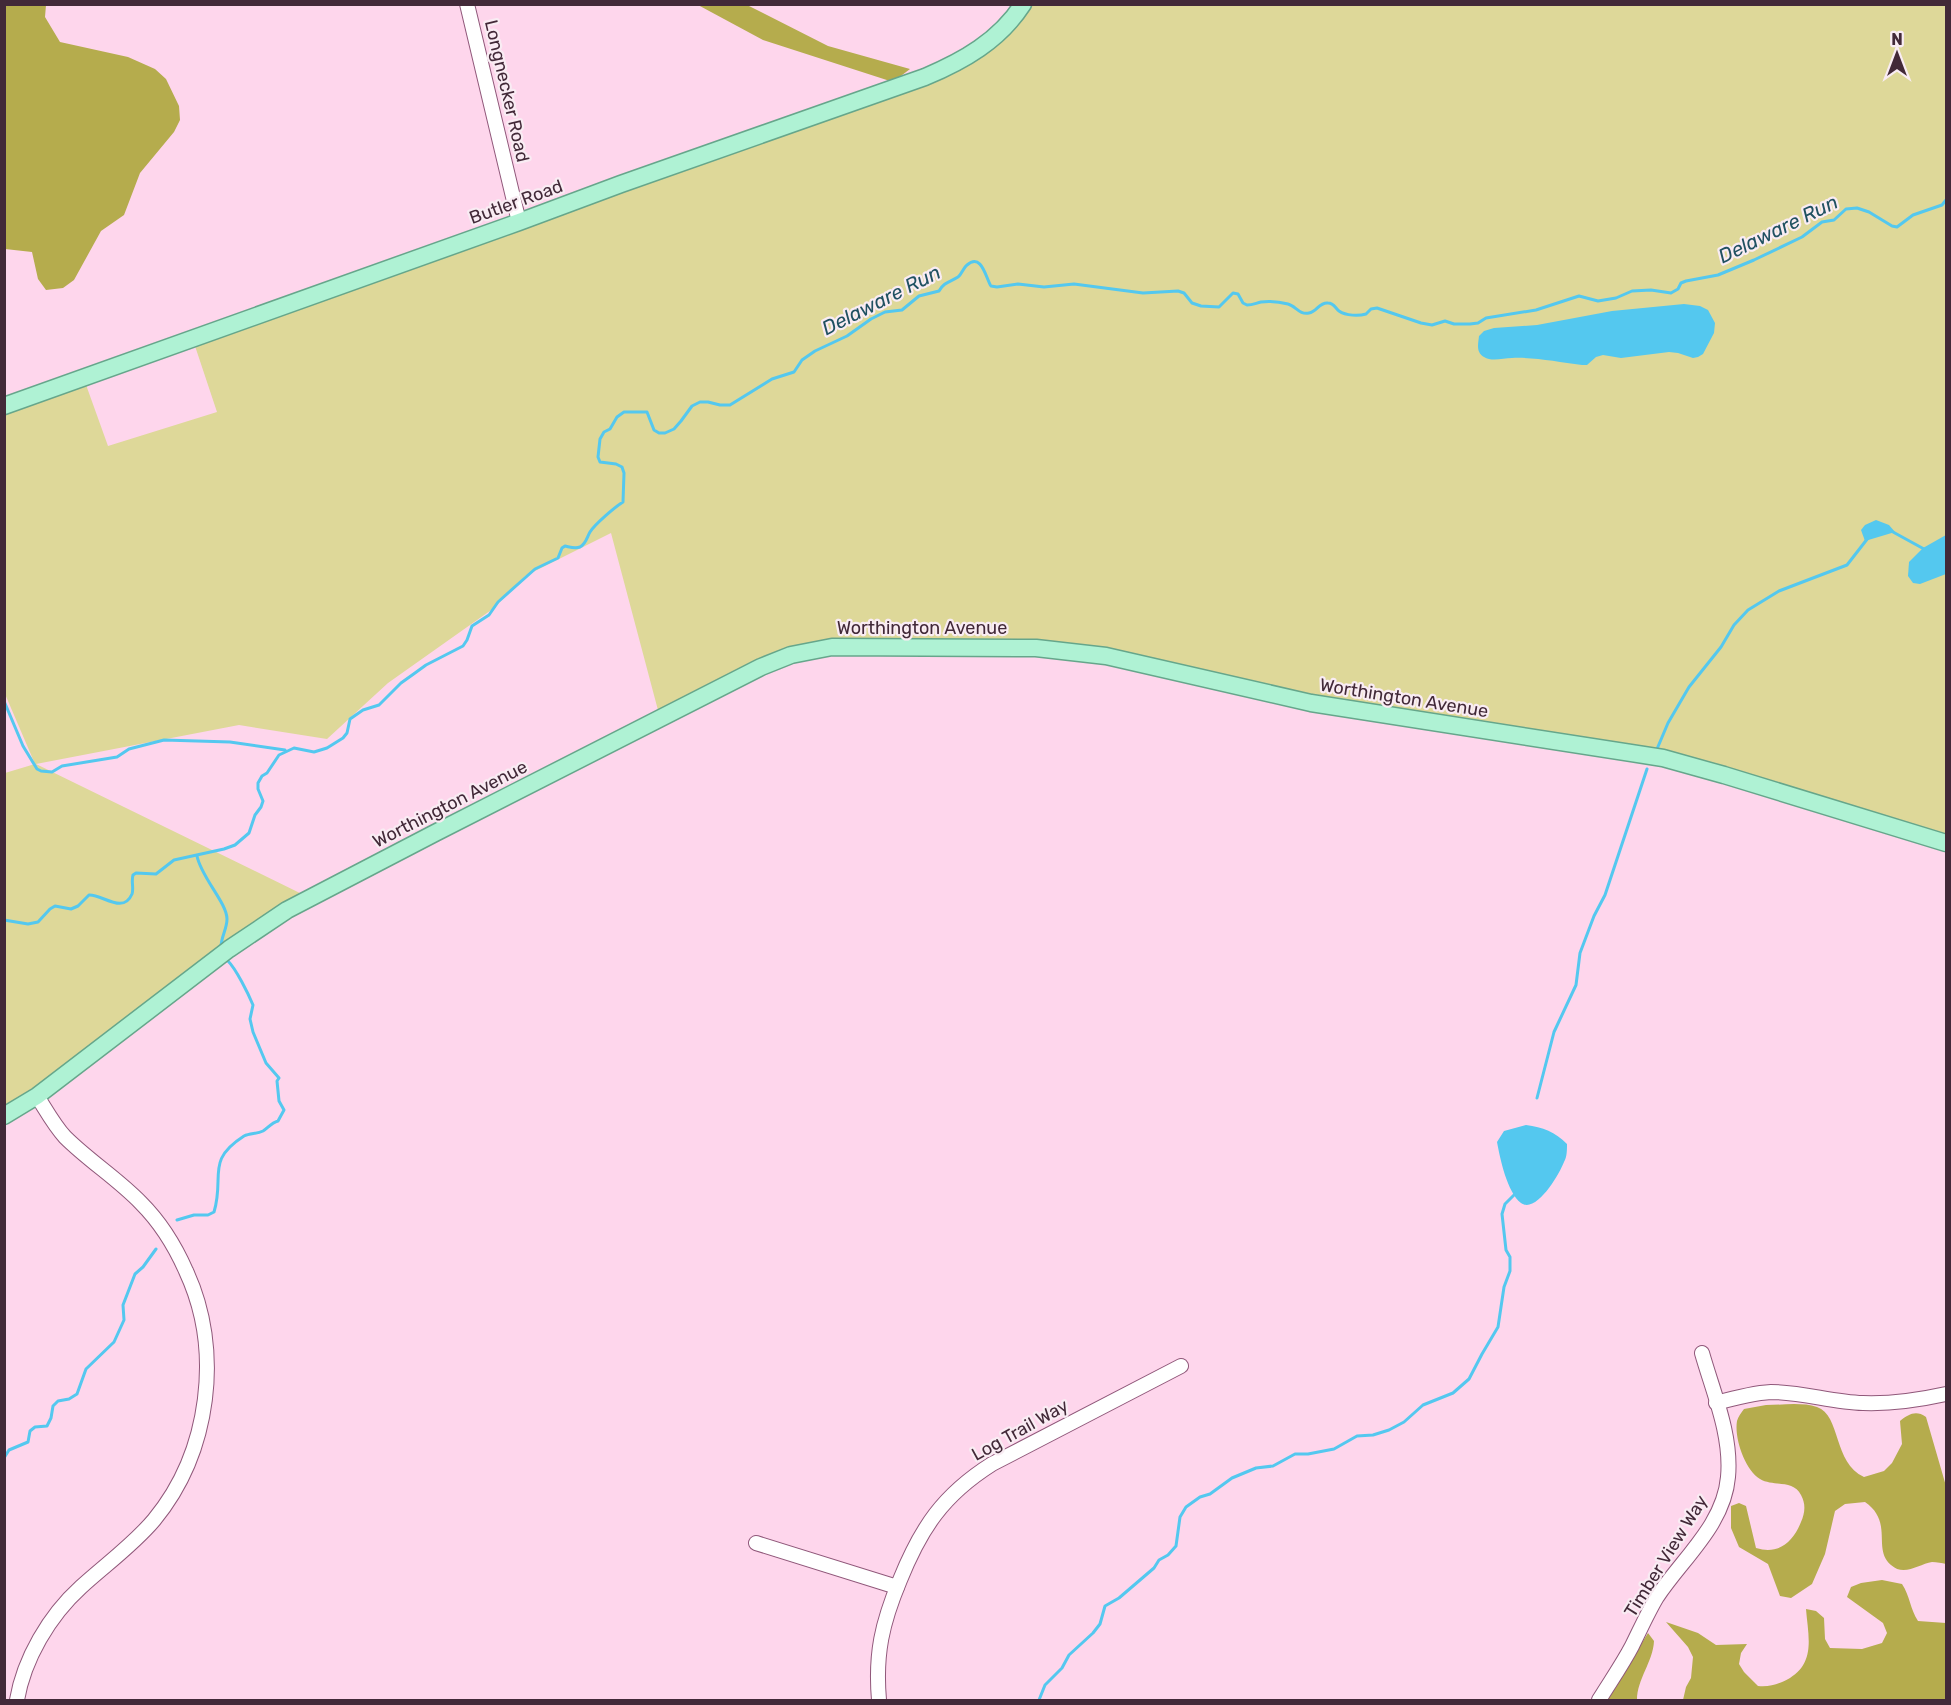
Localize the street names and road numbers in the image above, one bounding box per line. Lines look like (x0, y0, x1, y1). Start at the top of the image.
street label: Longnecker Road (480, 18, 534, 164)
street label: Butler Road (466, 175, 566, 229)
street label: Worthington Avenue (837, 617, 1007, 639)
street label: Worthington Avenue (1318, 674, 1490, 722)
street label: Worthington Avenue (369, 755, 531, 853)
street label: Log Trail Way (968, 1394, 1072, 1466)
street label: Timber View Way (1620, 1491, 1712, 1621)

